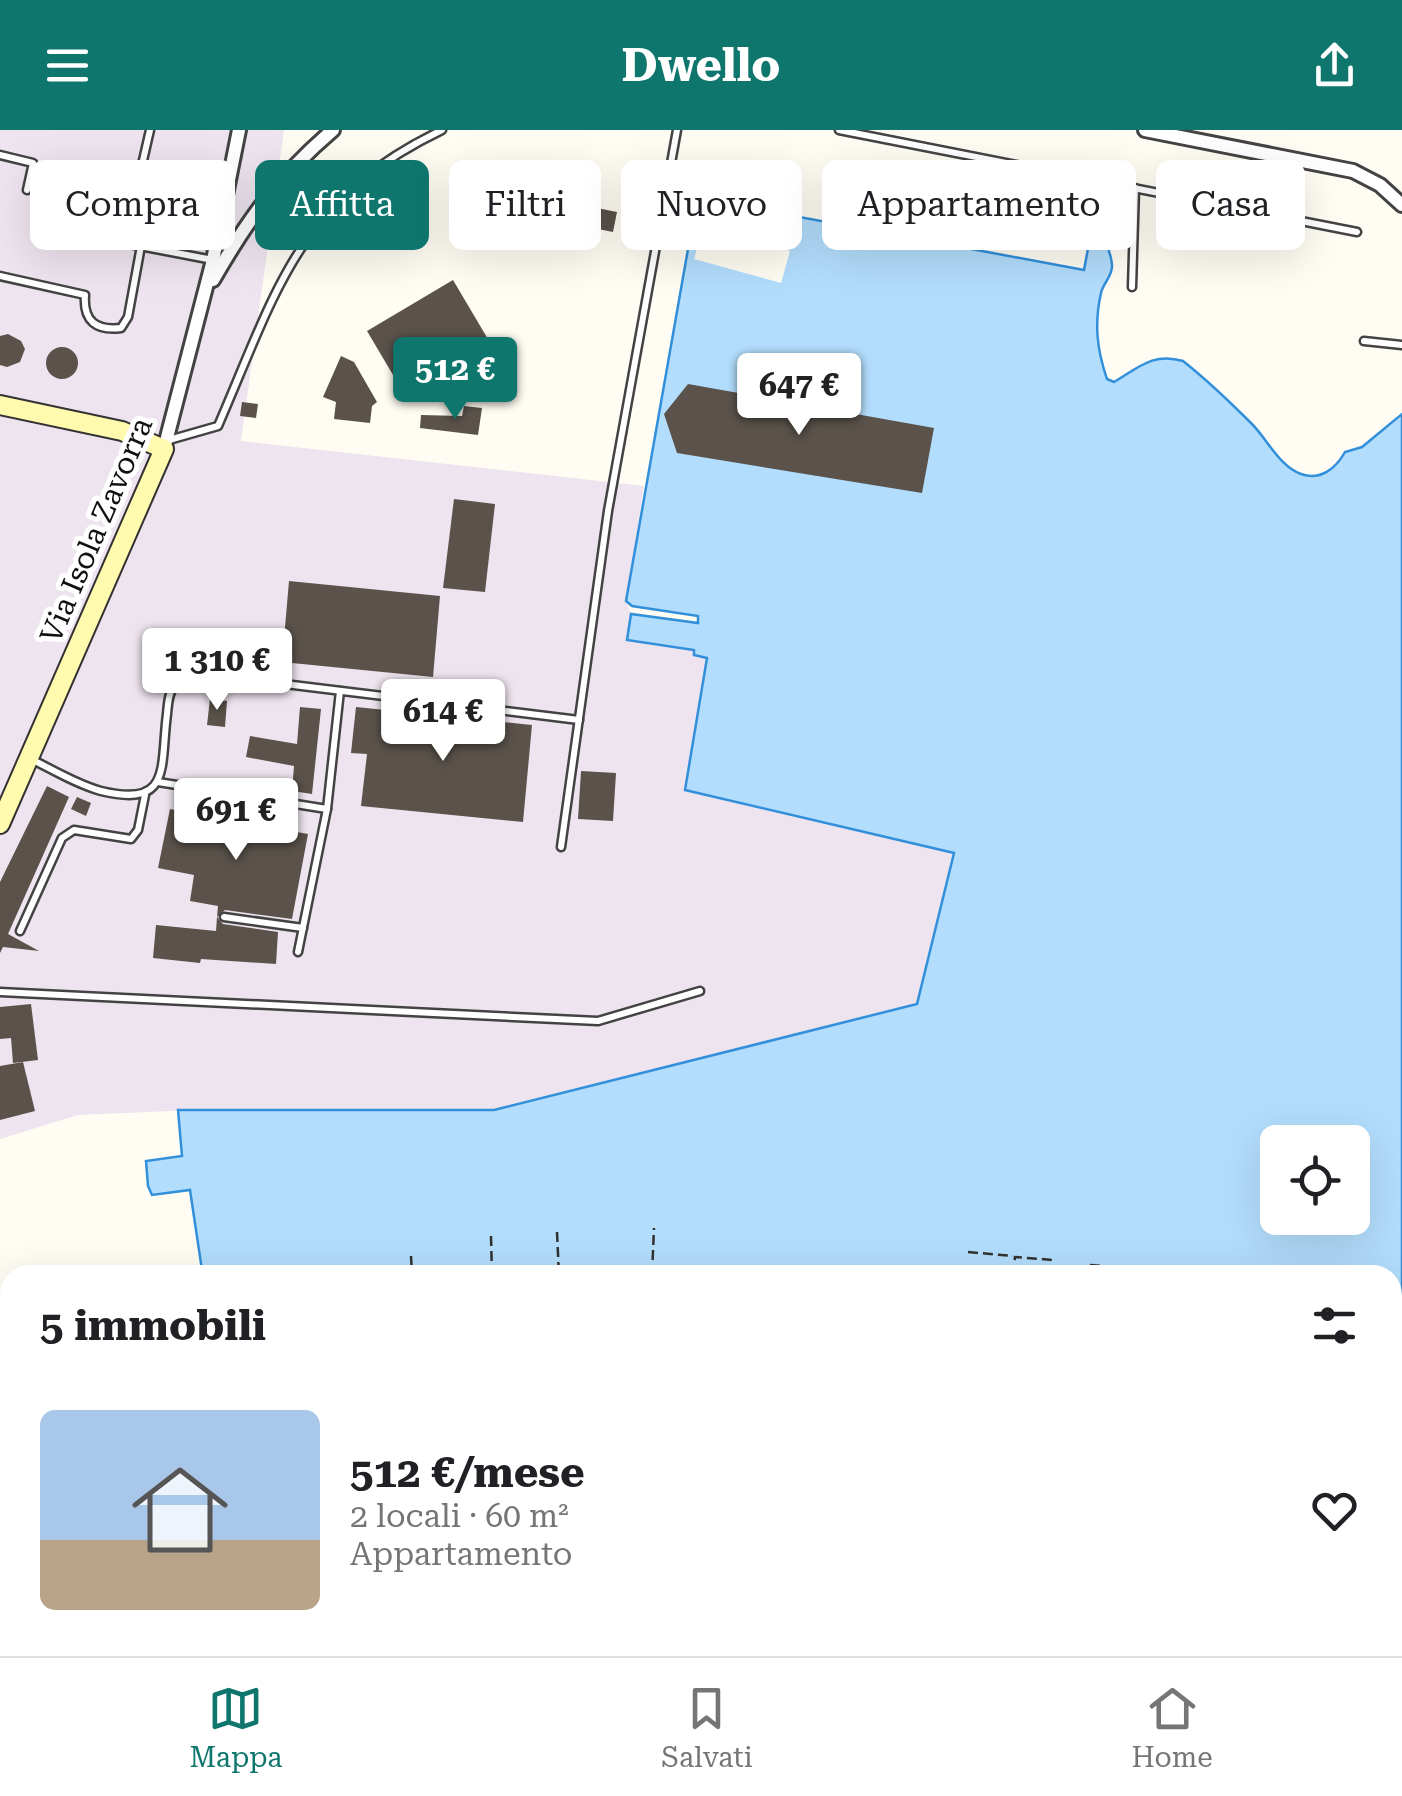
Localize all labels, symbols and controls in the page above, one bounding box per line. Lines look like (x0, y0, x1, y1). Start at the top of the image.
icon: menu (40, 38, 95, 93)
icon: share (1307, 38, 1362, 93)
text: Dwello (622, 39, 780, 92)
chip: Compra (30, 160, 235, 250)
chip: Affitta (255, 160, 429, 250)
chip: Filtri (449, 160, 601, 250)
chip: Nuovo (621, 160, 802, 250)
chip: Appartamento (822, 160, 1136, 250)
chip: Casa (1156, 160, 1305, 250)
pin: 512 € (385, 337, 525, 422)
text: 512 € (415, 350, 495, 388)
pin: 647 € (729, 353, 869, 438)
text: 647 € (759, 366, 839, 404)
street label: Via Isola Zavorra (33, 412, 159, 648)
pin: 1 310 € (125, 628, 309, 713)
text: 1 310 € (164, 641, 270, 679)
pin: 614 € (373, 679, 513, 764)
text: 614 € (403, 692, 483, 730)
pin: 691 € (166, 778, 306, 863)
text: 691 € (196, 791, 276, 829)
map controls (1260, 1125, 1370, 1235)
button: locate (1260, 1125, 1370, 1235)
icon: filters (1307, 1298, 1362, 1353)
text: 5 immobili (40, 1301, 266, 1350)
text: 512 €/mese (350, 1448, 585, 1497)
icon: home (120, 1450, 240, 1570)
icon: heart (1307, 1483, 1362, 1538)
text: 2 locali · 60 m² (350, 1497, 569, 1535)
text: Appartamento (350, 1535, 573, 1573)
tab: Mappa (189, 1681, 283, 1774)
tab: Salvati (661, 1681, 753, 1774)
tab: Home (1131, 1681, 1213, 1774)

